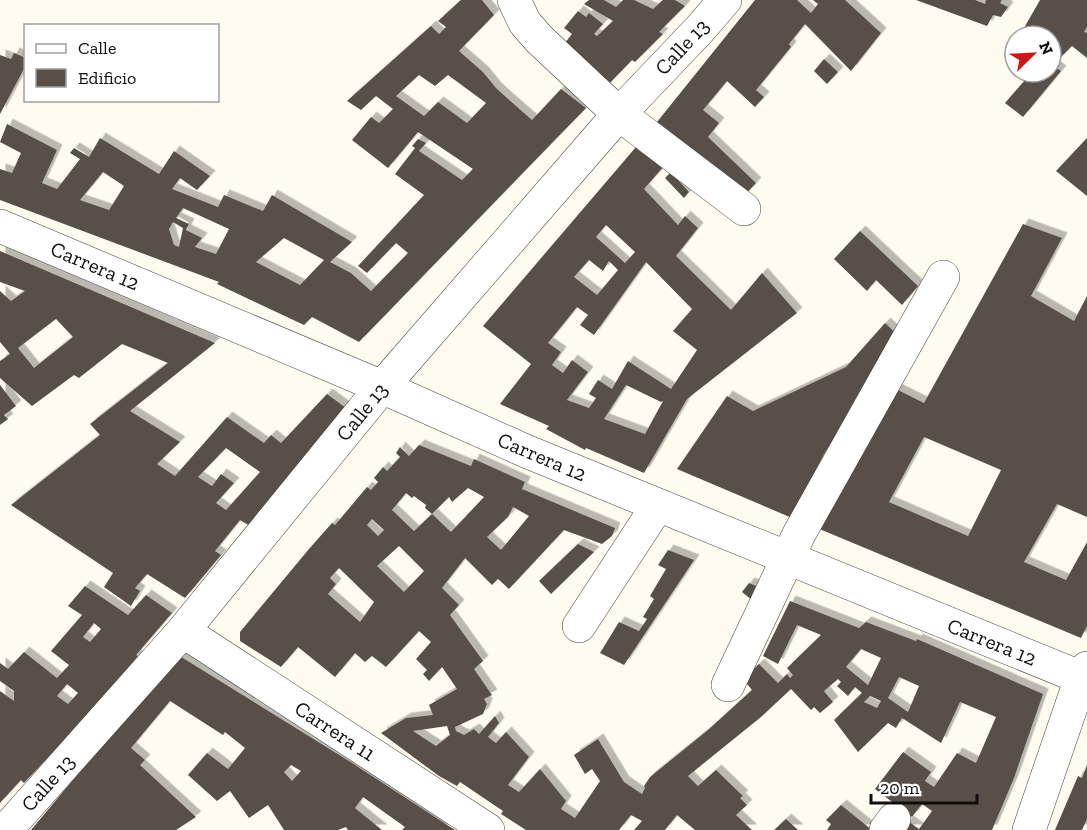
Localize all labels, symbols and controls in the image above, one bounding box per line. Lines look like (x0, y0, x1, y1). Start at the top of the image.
street label: Calle 13 (649, 13, 714, 80)
legend (24, 24, 219, 102)
north arrow (1003, 24, 1063, 84)
text: Calle (78, 37, 116, 59)
text: N (1035, 39, 1057, 58)
text: Edificio (78, 67, 136, 89)
street label: Carrera 12 (47, 236, 143, 295)
street label: Calle 13 (331, 377, 393, 446)
street label: Carrera 12 (494, 427, 590, 486)
street label: Carrera 12 (944, 612, 1040, 671)
street label: Carrera 11 (290, 695, 380, 766)
street label: Calle 13 (16, 749, 80, 816)
scale bar (871, 767, 978, 805)
text: 20 m (880, 777, 920, 799)

